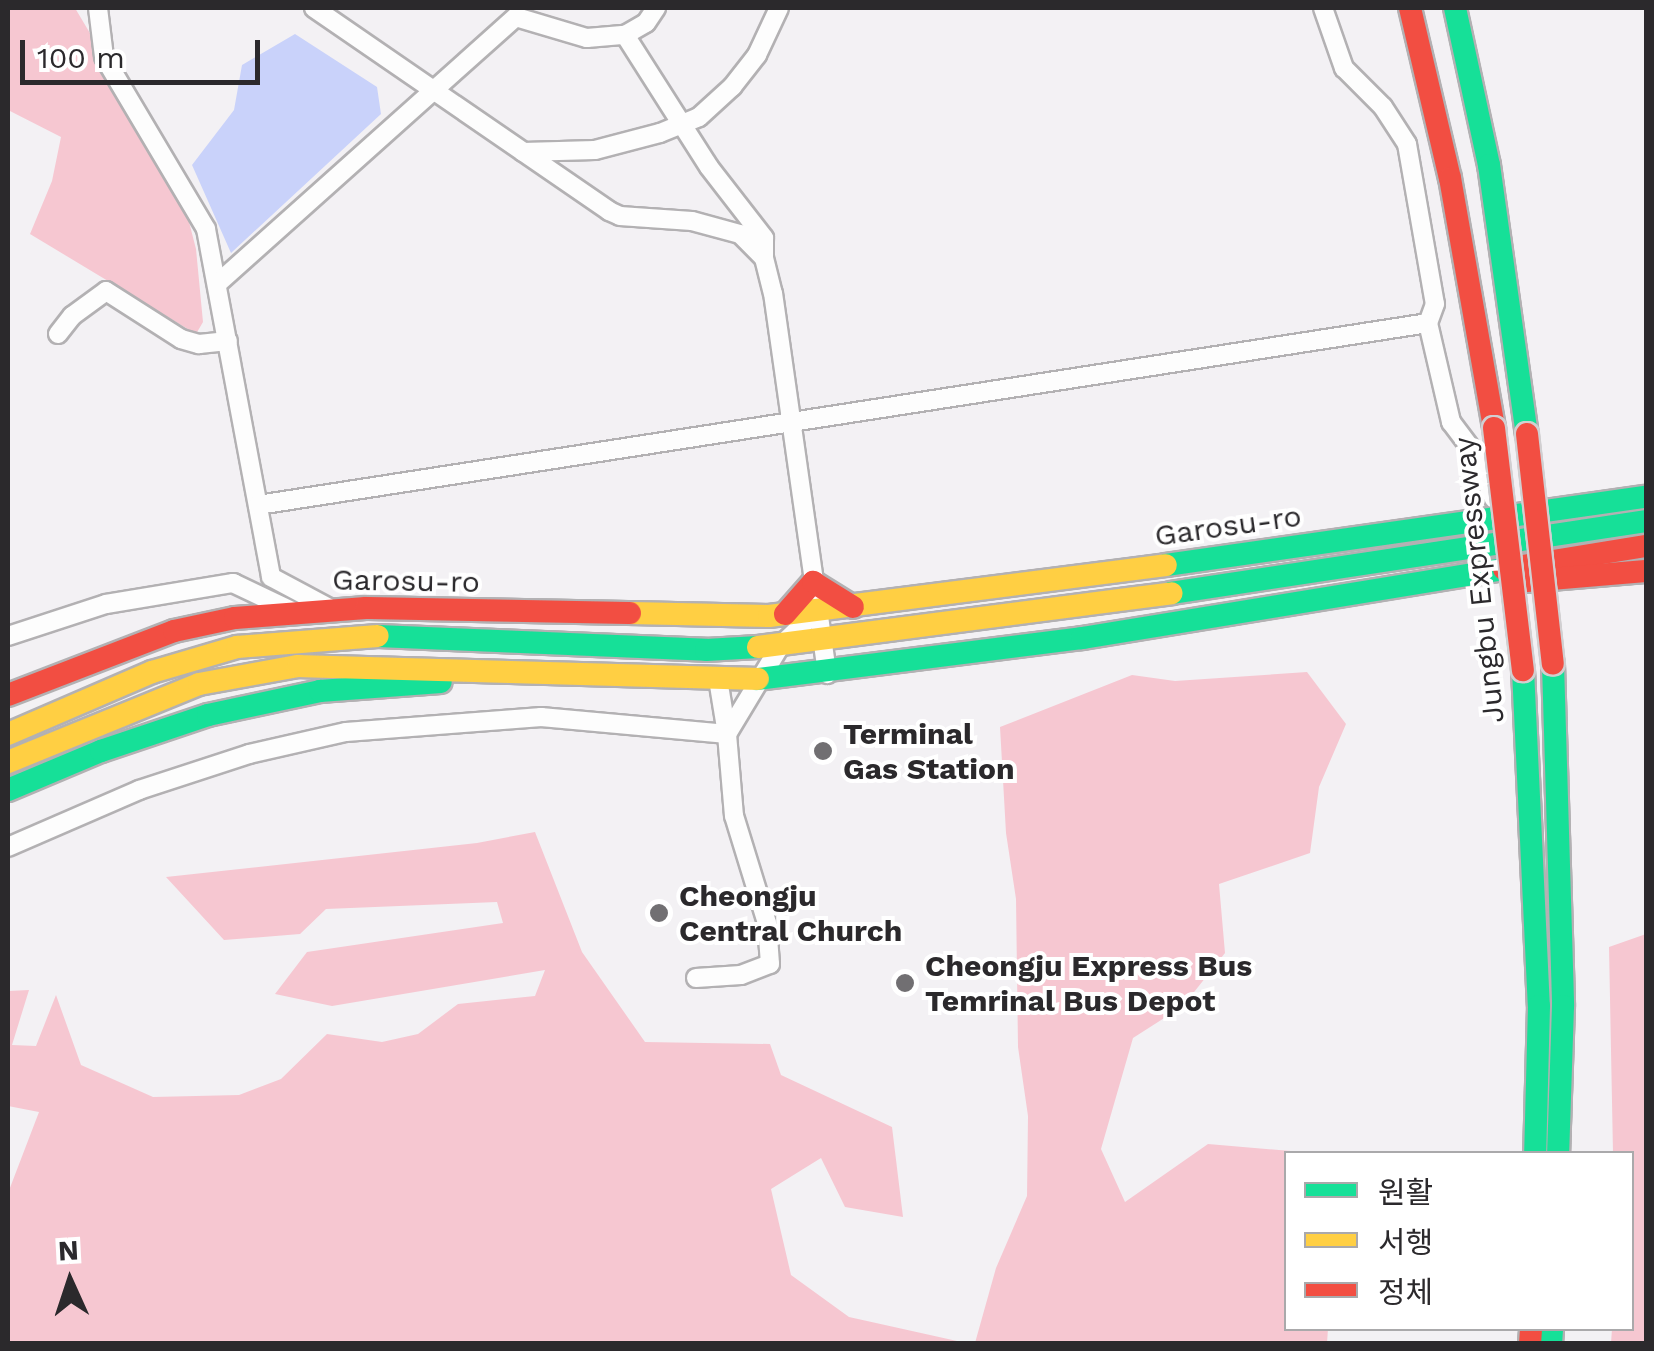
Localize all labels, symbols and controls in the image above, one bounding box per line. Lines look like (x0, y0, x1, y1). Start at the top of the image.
scale bar (25, 20, 265, 82)
text: 100 m (37, 40, 125, 75)
street label: Jungbu Expressway (1446, 435, 1512, 725)
street label: Garosu-ro (1152, 498, 1304, 554)
street label: Garosu-ro (332, 562, 480, 600)
place label: Terminal Gas Station (843, 716, 1015, 786)
marker: Terminal Gas Station (812, 740, 834, 762)
place label: Cheongju Central Church (679, 878, 903, 948)
marker: Cheongju Central Church (648, 902, 670, 924)
place label: Cheongju Express Bus Temrinal Bus Depot (925, 948, 1252, 1018)
marker: Cheongju Express Bus Temrinal Bus Depot (894, 972, 916, 994)
legend (1284, 1151, 1634, 1331)
text: 원활 (1378, 1175, 1433, 1210)
text: 서행 (1378, 1225, 1433, 1260)
north arrow (20, 1231, 120, 1331)
text: N (57, 1234, 80, 1268)
text: 정체 (1378, 1275, 1433, 1310)

